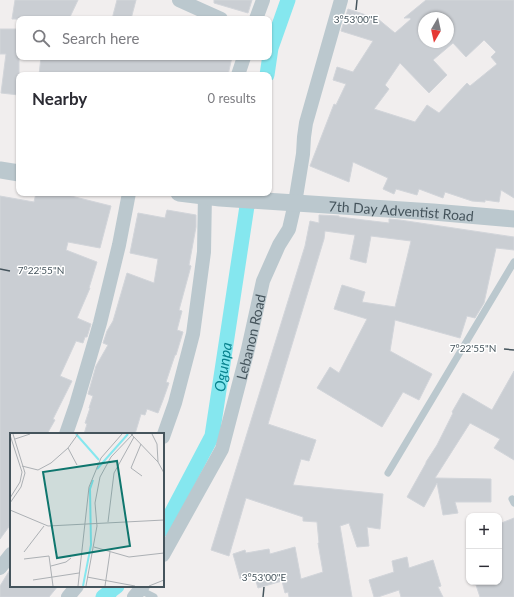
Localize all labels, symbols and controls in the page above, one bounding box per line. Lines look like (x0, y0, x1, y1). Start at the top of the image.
north arrow (418, 12, 454, 48)
text: 3°53'00"E (334, 13, 379, 25)
search box (16, 16, 272, 60)
icon: search (30, 27, 52, 49)
text: Search here (62, 29, 139, 47)
text: Nearby (32, 88, 87, 109)
text: 0 results (208, 90, 256, 106)
street label: 7th Day Adventist Road (328, 197, 475, 224)
text: 7°22'55"N (18, 264, 64, 276)
street label: Lebanon Road (232, 293, 268, 381)
water label: Ogunpa (210, 341, 235, 393)
text: 7°22'55"N (450, 342, 496, 354)
inset map (10, 433, 164, 587)
map controls (466, 513, 502, 585)
button: + (466, 513, 502, 549)
button: − (466, 549, 502, 585)
text: 3°53'00"E (242, 571, 287, 583)

